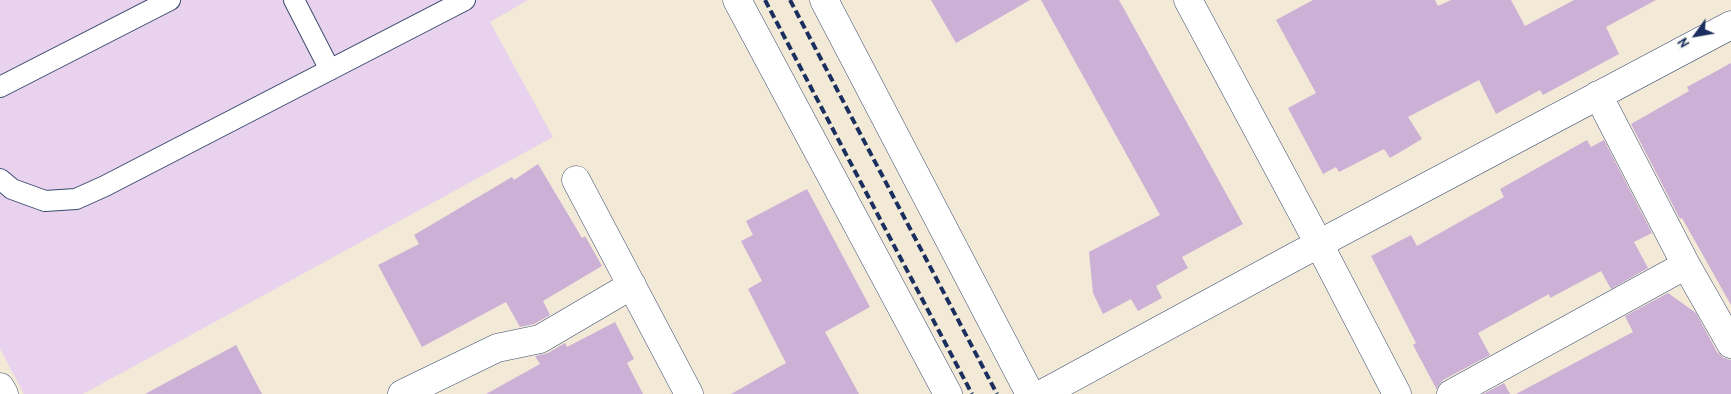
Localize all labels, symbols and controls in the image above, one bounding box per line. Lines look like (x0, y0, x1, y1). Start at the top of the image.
north arrow (1671, 10, 1721, 60)
text: N (1673, 35, 1693, 51)

